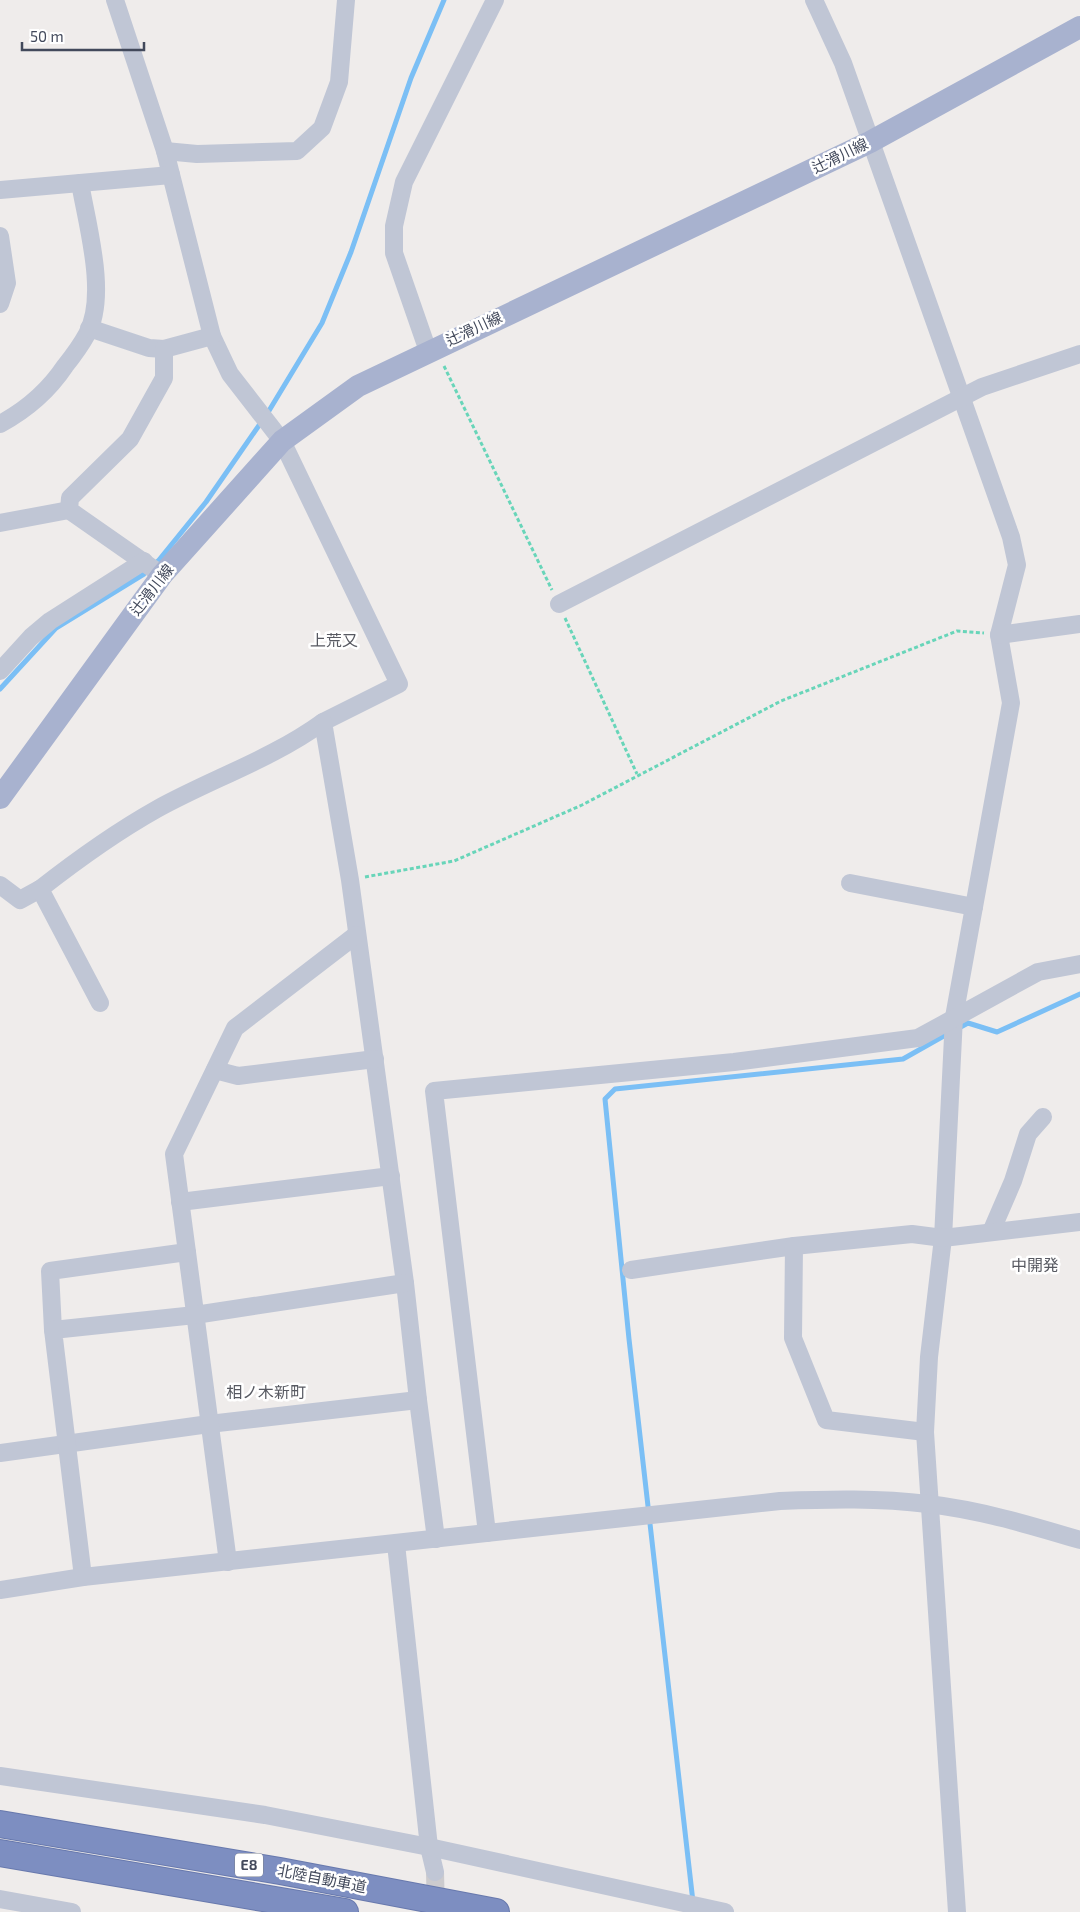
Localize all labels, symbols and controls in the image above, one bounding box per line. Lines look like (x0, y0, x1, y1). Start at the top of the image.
scale bar (22, 20, 145, 52)
text: 50 m (30, 27, 64, 45)
street label: 辻滑川線 (809, 134, 870, 176)
street label: 辻滑川線 (443, 307, 505, 349)
street label: 辻滑川線 (126, 560, 177, 619)
district label: 上荒又 (310, 630, 358, 649)
district label: 中開発 (1011, 1255, 1059, 1274)
district label: 相ノ木新町 (226, 1382, 306, 1401)
road number: E8 (235, 1854, 263, 1876)
street label: 北陸自動車道 (276, 1861, 368, 1895)

